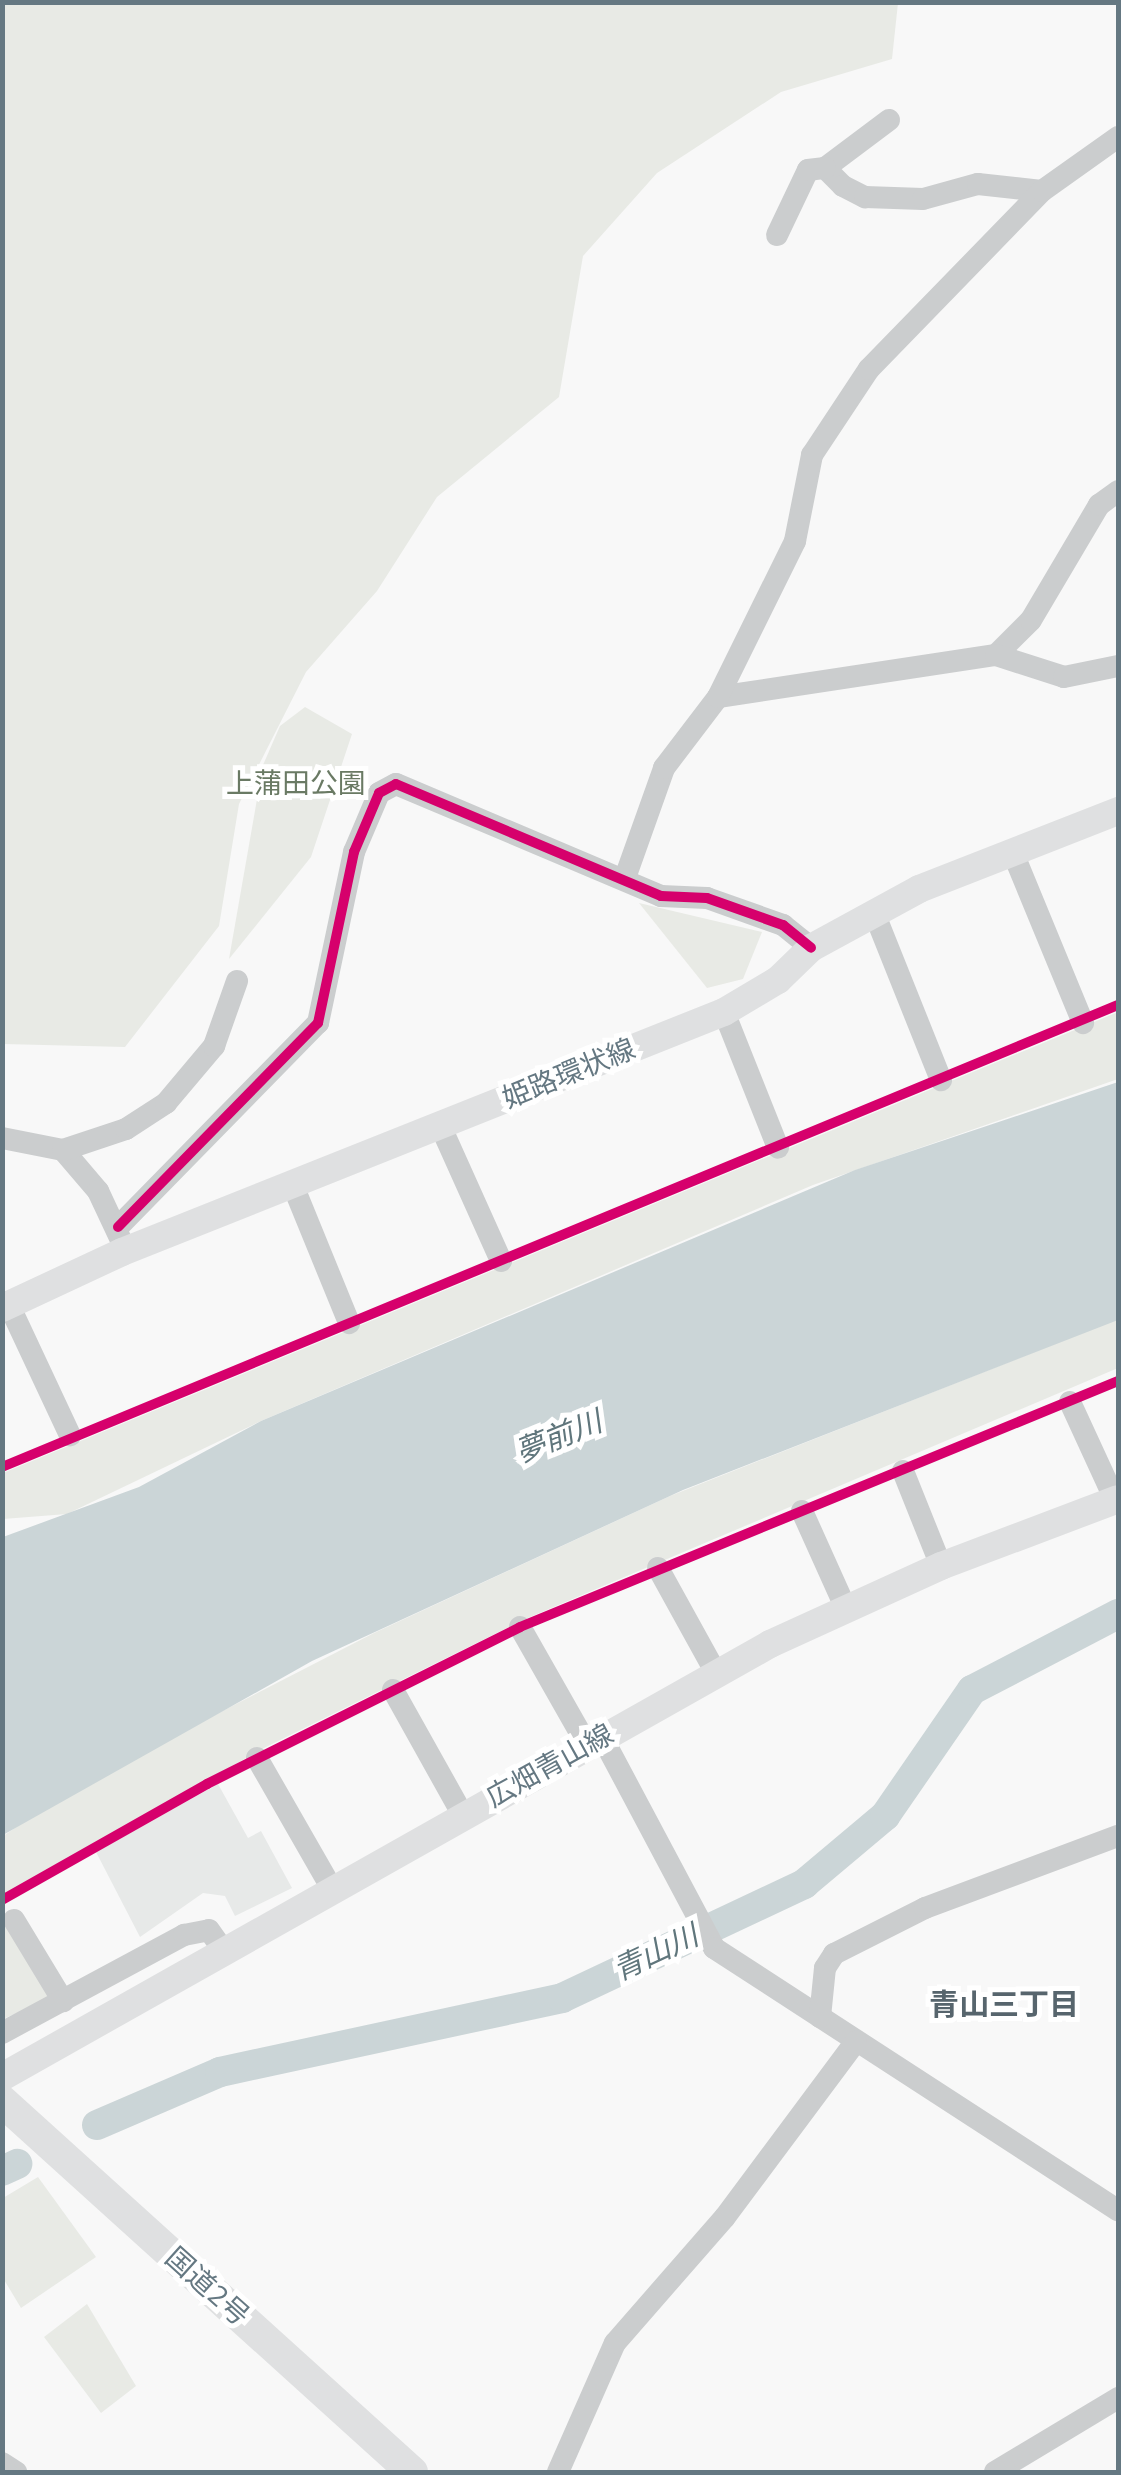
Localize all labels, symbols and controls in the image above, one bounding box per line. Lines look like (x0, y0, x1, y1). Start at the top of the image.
park label: 上蒲田公園 (226, 767, 366, 801)
street label: 姫路環状線 (498, 1032, 640, 1116)
water label: 夢前川 (511, 1404, 607, 1472)
street label: 広畑青山線 (481, 1717, 619, 1815)
water label: 青山川 (608, 1919, 704, 1989)
district label: 青山三丁目 (929, 1988, 1079, 2024)
street label: 国道2号 (158, 2241, 256, 2333)

